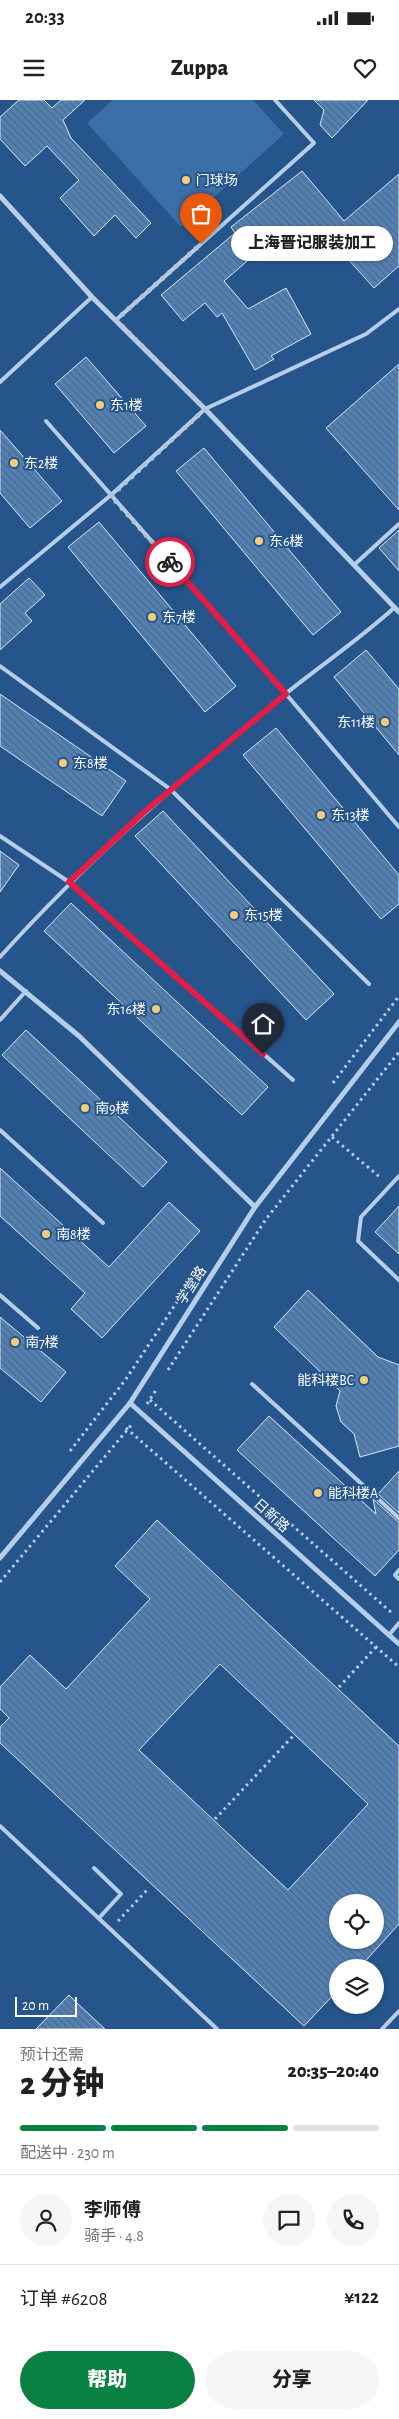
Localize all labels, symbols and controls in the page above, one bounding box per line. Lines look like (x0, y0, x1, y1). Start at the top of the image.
text: 20:33 (25, 8, 65, 27)
icon: menu (20, 54, 48, 82)
icon: heart (351, 54, 379, 82)
text: Zuppa (171, 57, 228, 79)
place label: 门球场 (196, 173, 238, 188)
marker: 门球场 (180, 174, 192, 186)
pin (180, 193, 222, 244)
icon: bag (187, 200, 215, 228)
callout: 上海晋记服装加工 (231, 226, 394, 262)
text: 上海晋记服装加工 (248, 235, 376, 251)
place label: 东1楼 (110, 398, 143, 413)
marker: 东1楼 (94, 399, 106, 411)
place label: 东2楼 (24, 456, 58, 471)
marker: 东2楼 (8, 457, 20, 469)
place label: 东6楼 (269, 534, 304, 549)
marker: 东6楼 (253, 535, 265, 547)
courier (145, 537, 195, 587)
icon: bike (156, 548, 184, 576)
place label: 东7楼 (162, 610, 196, 625)
marker: 东7楼 (146, 611, 158, 623)
place label: 东11楼 (337, 715, 375, 730)
marker: 东11楼 (379, 716, 391, 728)
place label: 东8楼 (73, 756, 108, 771)
marker: 东8楼 (57, 757, 69, 769)
place label: 东13楼 (331, 808, 370, 823)
marker: 东13楼 (315, 809, 327, 821)
place label: 东15楼 (244, 908, 283, 923)
marker: 东15楼 (228, 909, 240, 921)
place label: 东16楼 (107, 1002, 146, 1017)
marker: 东16楼 (150, 1003, 162, 1015)
pin (242, 1003, 284, 1054)
icon: home (249, 1010, 277, 1038)
place label: 南9楼 (95, 1101, 130, 1116)
marker: 南9楼 (79, 1102, 91, 1114)
place label: 南8楼 (56, 1227, 91, 1242)
marker: 南8楼 (40, 1228, 52, 1240)
street label: 学堂路 (174, 1264, 209, 1307)
place label: 南7楼 (25, 1335, 59, 1350)
marker: 南7楼 (9, 1336, 21, 1348)
place label: 能科楼BC (297, 1372, 354, 1388)
marker: 能科楼BC (358, 1374, 370, 1386)
place label: 能科楼A (328, 1485, 378, 1501)
marker: 能科楼A (312, 1487, 324, 1499)
street label: 日新路 (251, 1496, 292, 1535)
map controls (329, 1894, 384, 2014)
button: locate (329, 1894, 384, 1949)
button: layers (329, 1959, 384, 2014)
scale bar (15, 1994, 78, 2017)
text: 20 m (22, 1999, 49, 2013)
text: 预计还需 (20, 2047, 84, 2063)
text: 20:35–20:40 (288, 2062, 379, 2081)
text: 2 分钟 (20, 2068, 104, 2100)
text: 配送中 · 230 m (20, 2145, 115, 2161)
button: person (20, 2194, 72, 2246)
button: chat (263, 2194, 315, 2246)
button: phone (327, 2194, 379, 2246)
text: 李师傅 (84, 2201, 141, 2220)
text: 骑手 · 4.8 (84, 2228, 144, 2244)
text: ¥122 (344, 2288, 379, 2307)
text: 订单 #6208 (20, 2290, 108, 2309)
button: 帮助 (20, 2351, 195, 2409)
button: 分享 (205, 2351, 379, 2409)

